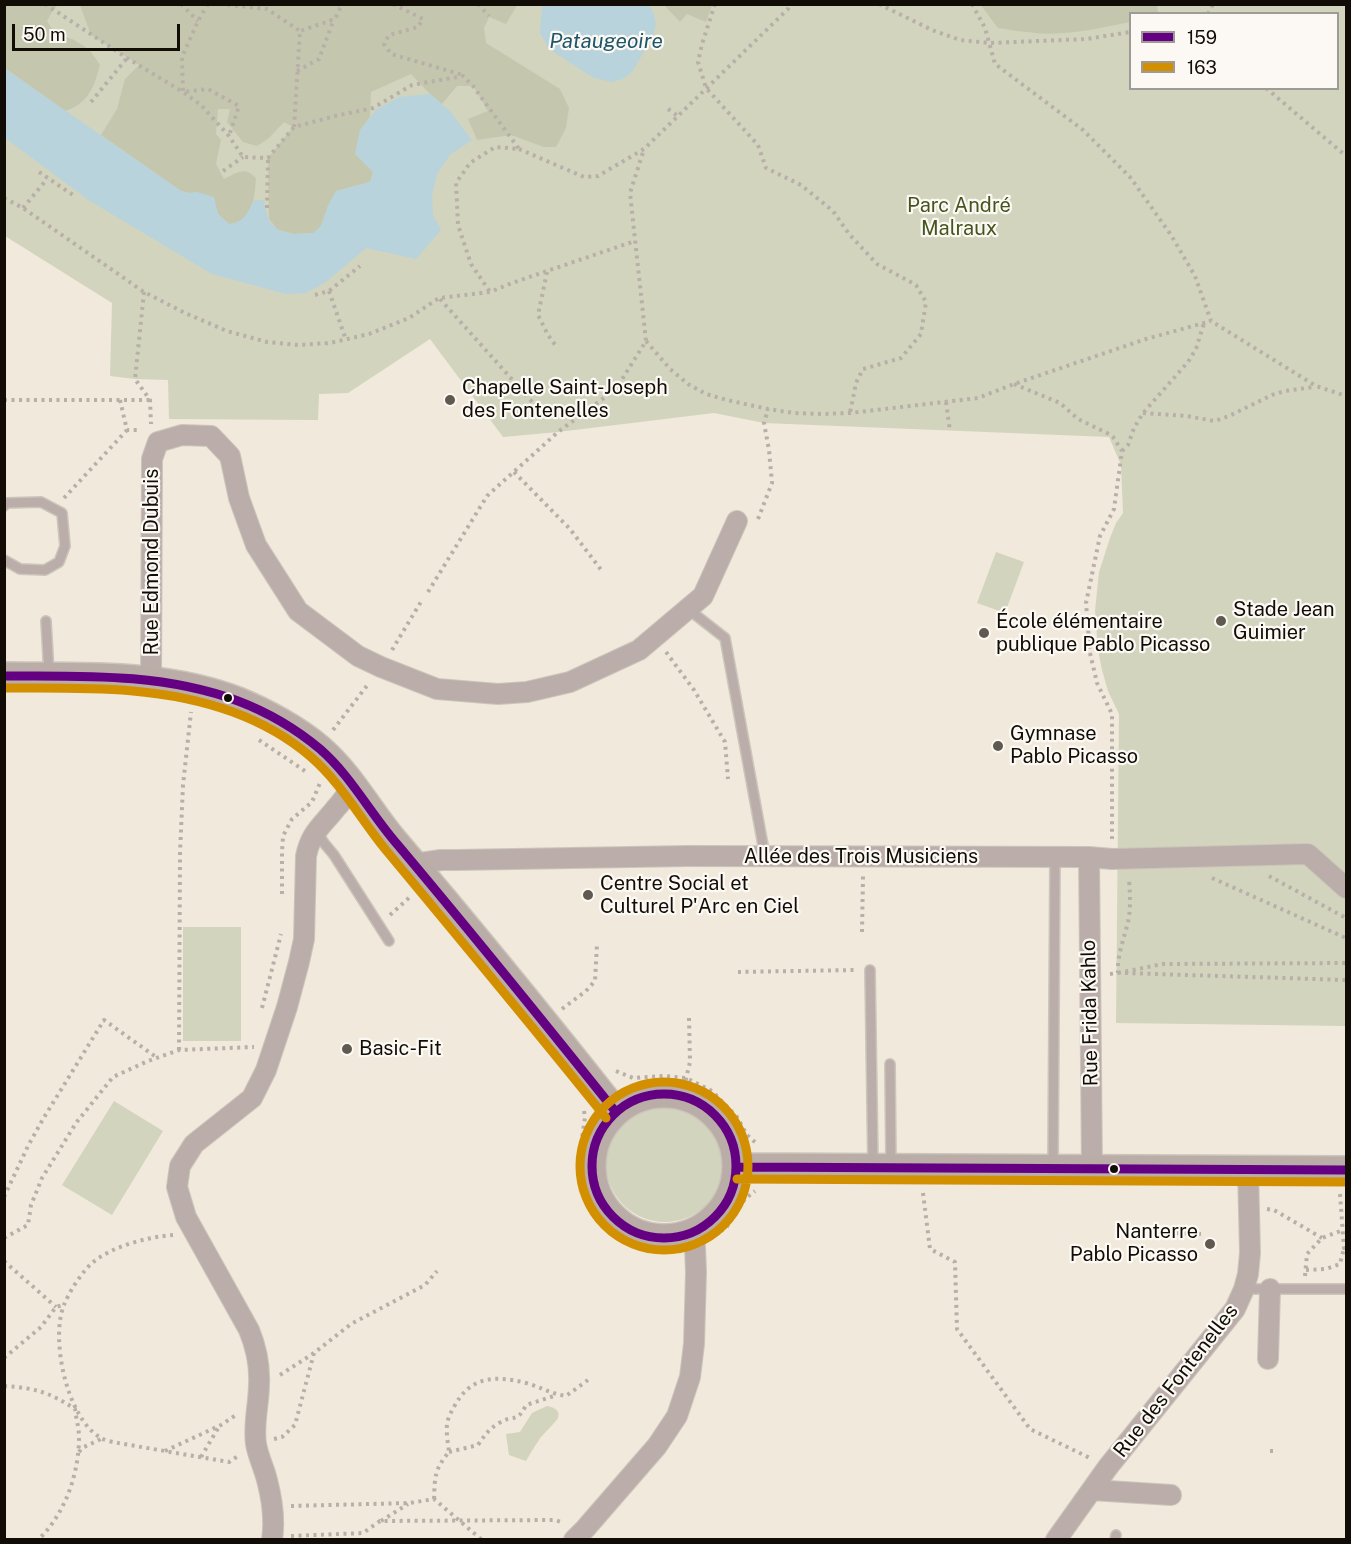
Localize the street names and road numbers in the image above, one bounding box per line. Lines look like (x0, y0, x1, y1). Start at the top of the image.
street label: Rue Edmond Dubuis (140, 469, 164, 655)
street label: Allée des Trois Musiciens (744, 845, 978, 869)
street label: Rue Frida Kahlo (1077, 940, 1103, 1086)
street label: Rue des Fontenelles (1109, 1300, 1243, 1462)

